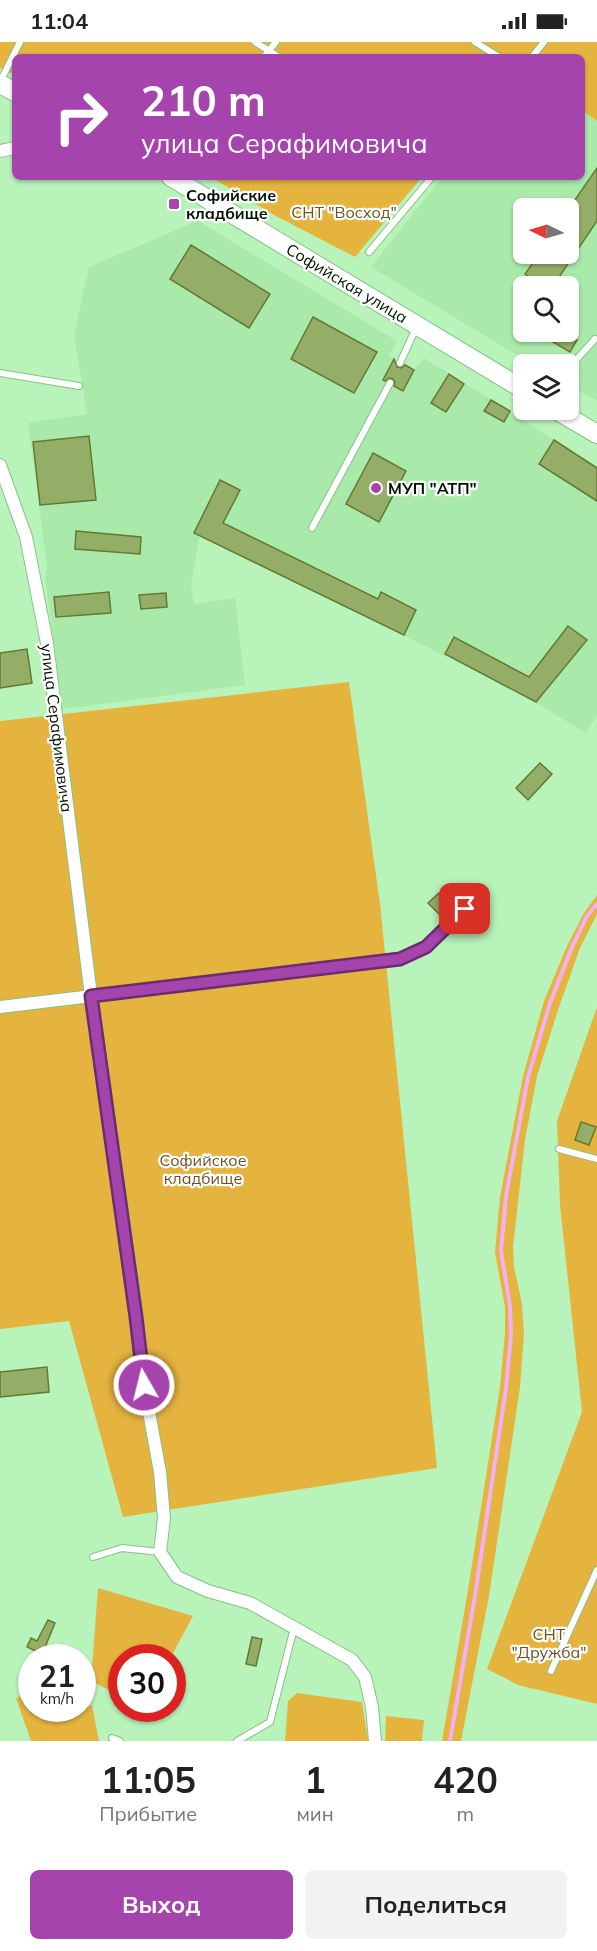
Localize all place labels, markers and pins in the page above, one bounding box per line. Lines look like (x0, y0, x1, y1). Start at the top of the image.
place label: Софийские кладбище (186, 185, 276, 223)
marker: Софийские кладбище (167, 197, 181, 211)
place label: МУП "АТП" (388, 478, 477, 498)
marker: МУП "АТП" (369, 481, 383, 495)
pin (439, 883, 490, 934)

